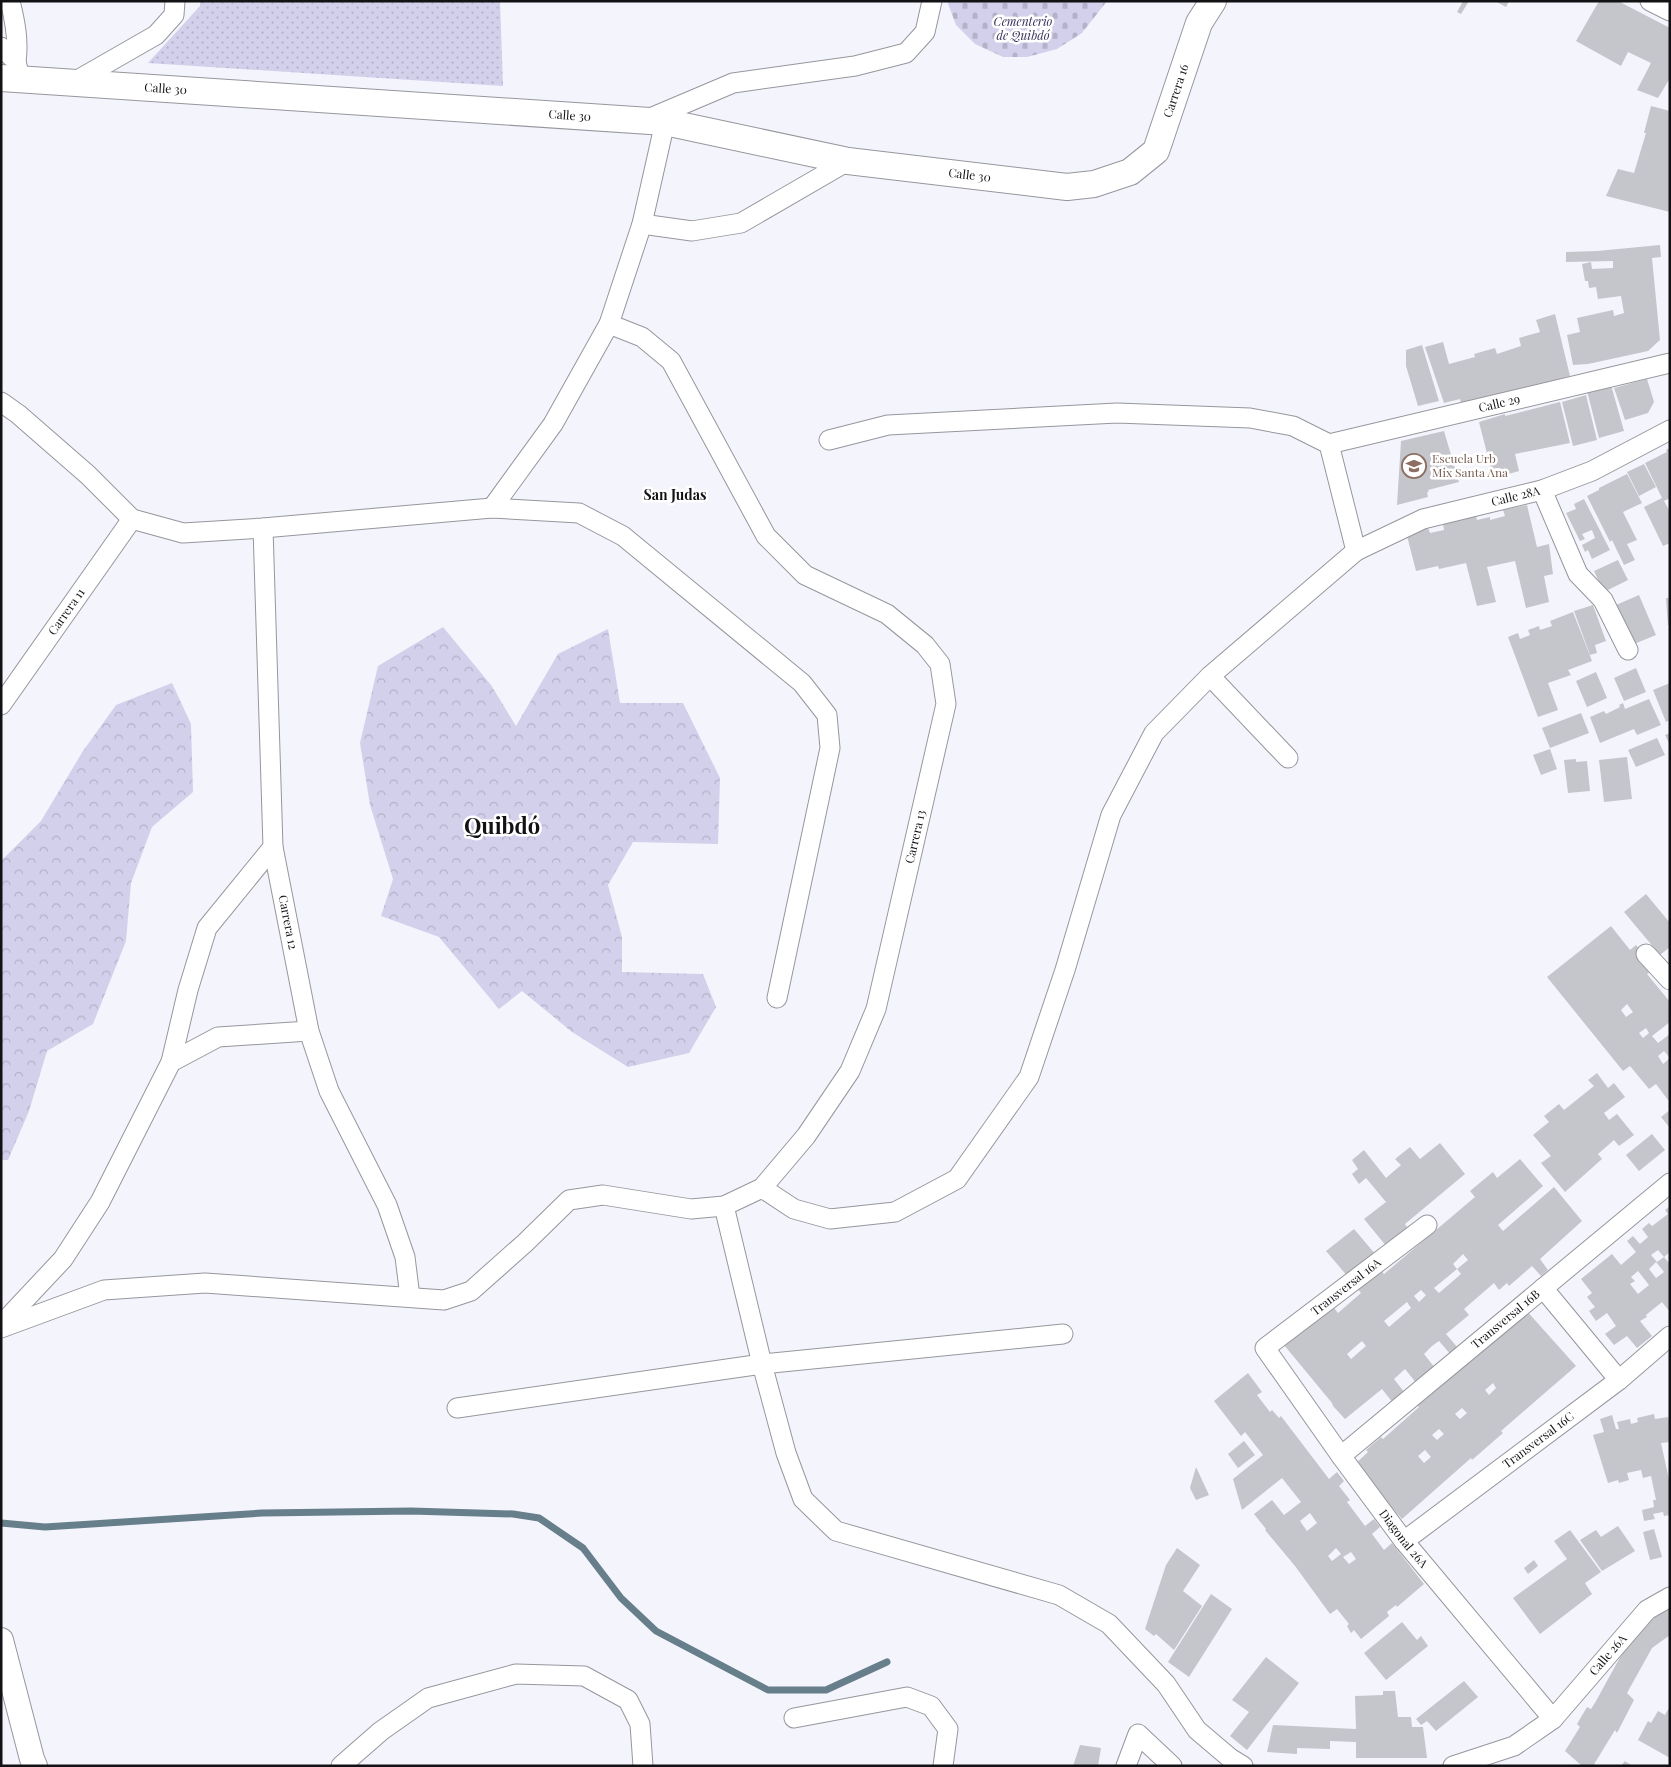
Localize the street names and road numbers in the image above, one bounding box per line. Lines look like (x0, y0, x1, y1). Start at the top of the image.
street label: Carrera 16 (1159, 62, 1192, 120)
street label: Calle 30 (144, 79, 188, 97)
street label: Calle 30 (548, 105, 592, 124)
street label: Calle 30 (948, 164, 992, 185)
street label: Calle 29 (1477, 390, 1521, 415)
street label: Calle 28A (1489, 482, 1542, 509)
street label: Carrera 11 (44, 584, 88, 638)
street label: Carrera 13 (901, 808, 928, 865)
street label: Carrera 12 (276, 894, 302, 951)
street label: Transversal 16A (1307, 1254, 1384, 1319)
street label: Transversal 16B (1467, 1285, 1543, 1352)
street label: Transversal 16C (1499, 1408, 1577, 1471)
street label: Diagonal 26A (1376, 1506, 1432, 1571)
street label: Calle 26A (1585, 1630, 1630, 1678)

